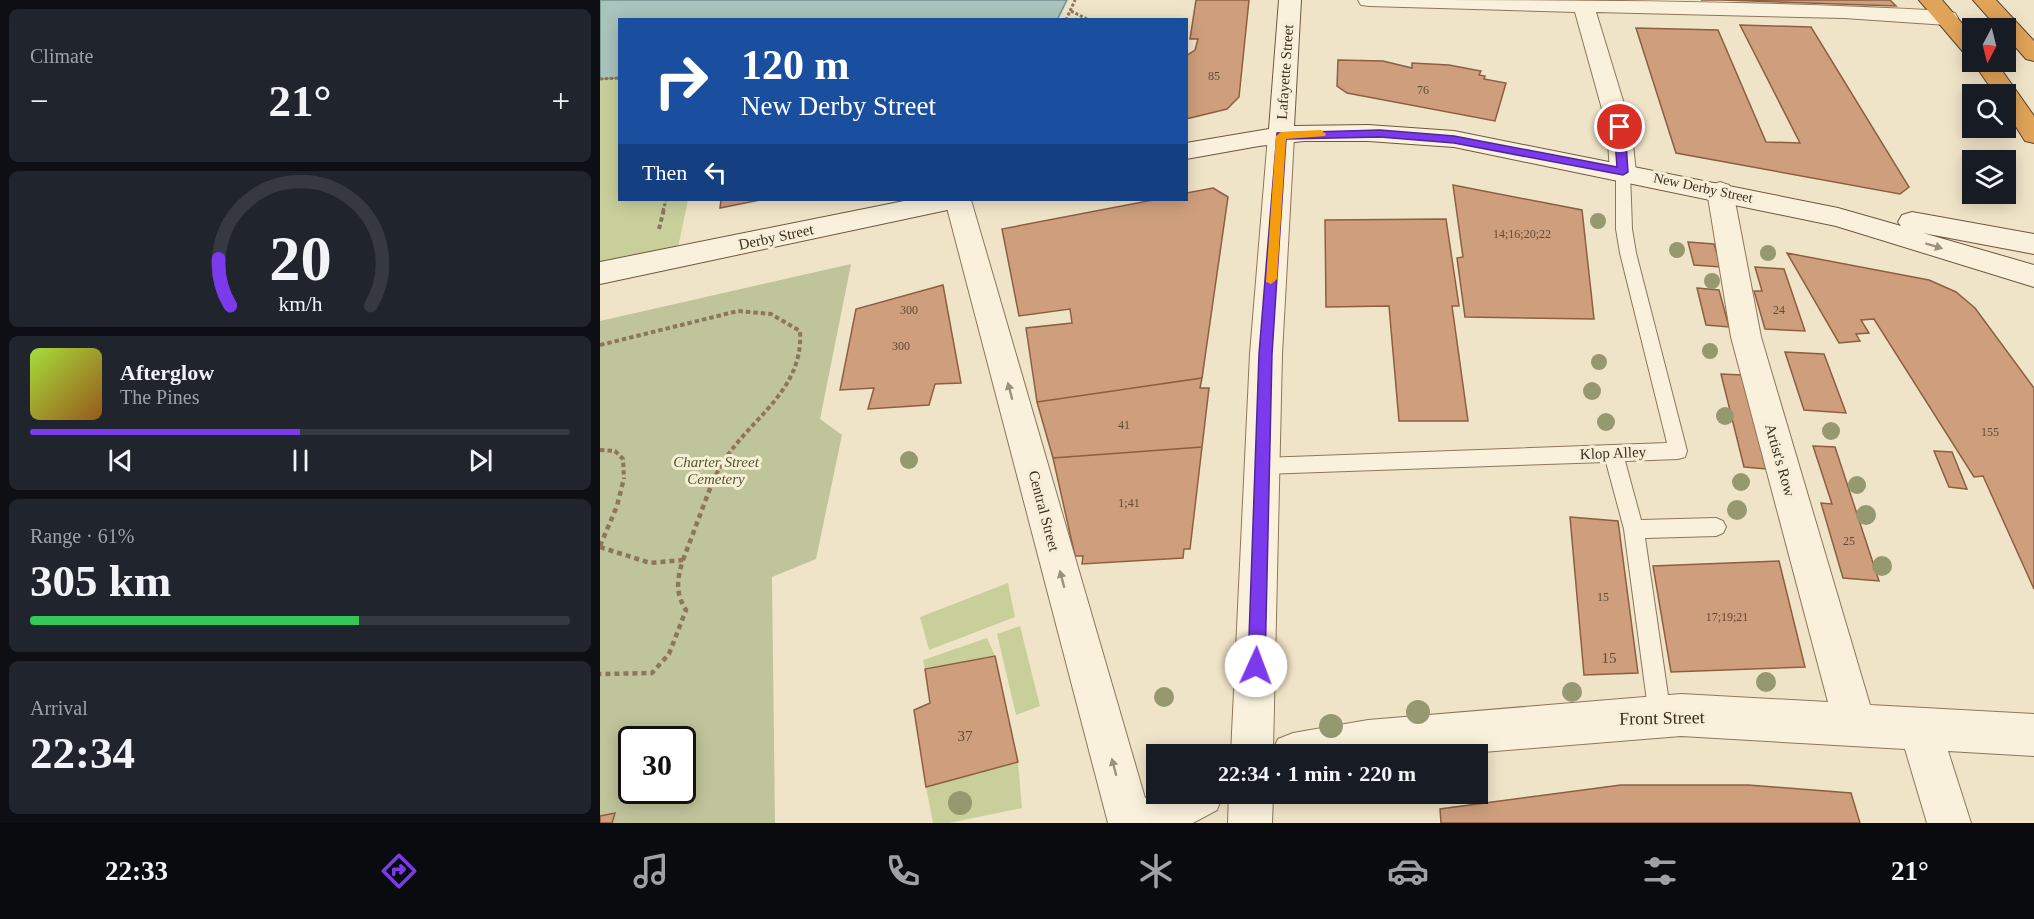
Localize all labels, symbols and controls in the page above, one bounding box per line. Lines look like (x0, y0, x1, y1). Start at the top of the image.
north arrow (1962, 18, 2016, 72)
map controls (1962, 18, 2016, 204)
street label: Lafayette Street (1274, 23, 1296, 120)
icon: right (642, 42, 720, 120)
text: 120 m (741, 42, 850, 88)
text: Climate (30, 45, 93, 67)
house number: 85 (1208, 69, 1220, 83)
text: 21° (269, 76, 332, 126)
text: − (30, 83, 49, 119)
text: + (551, 83, 570, 119)
house number: 76 (1417, 83, 1429, 97)
button: search (1962, 84, 2016, 138)
text: New Derby Street (741, 91, 936, 121)
pin (1594, 101, 1645, 152)
icon: arrive (1603, 110, 1636, 143)
button: layers (1962, 150, 2016, 204)
icon: left (699, 156, 732, 189)
text: Then (642, 160, 687, 185)
street label: New Derby Street (1652, 170, 1754, 206)
street label: Derby Street (737, 221, 816, 253)
text: 20 (269, 224, 331, 293)
house number: 14;16;20;22 (1493, 227, 1551, 241)
one-way arrow (1925, 242, 1943, 251)
text: km/h (278, 293, 322, 317)
house number: 300 (900, 303, 918, 317)
house number: 24 (1773, 303, 1785, 317)
house number: 300 (892, 339, 910, 353)
text: Afterglow (120, 360, 214, 385)
one-way arrow (1005, 382, 1015, 400)
text: The Pines (120, 386, 199, 408)
house number: 41 (1118, 418, 1130, 432)
street label: Artist's Row (1762, 422, 1798, 498)
house number: 155 (1981, 425, 1999, 439)
icon: previous (104, 444, 137, 477)
icon: pause (284, 444, 317, 477)
icon: next (464, 444, 497, 477)
street label: Klop Alley (1580, 444, 1647, 462)
park label: Charter Street Cemetery (673, 454, 760, 487)
street label: Central Street (1026, 469, 1063, 554)
house number: 1;41 (1118, 496, 1140, 510)
text: Range · 61% (30, 525, 134, 547)
house number: 25 (1843, 534, 1855, 548)
text: 305 km (30, 556, 171, 606)
one-way arrow (1057, 570, 1066, 588)
house number: 15 (1597, 590, 1609, 604)
house number: 17;19;21 (1706, 610, 1748, 624)
position arrow (1224, 634, 1288, 698)
house number: 15 (1602, 650, 1617, 666)
text: Arrival (30, 697, 88, 719)
street label: Front Street (1619, 707, 1705, 729)
speed limit sign: 30 (618, 726, 696, 804)
text: 22:34 (30, 728, 135, 778)
house number: 37 (958, 728, 973, 744)
one-way arrow (1109, 757, 1118, 775)
text: 22:34 · 1 min · 220 m (1218, 761, 1416, 786)
icon: directions (378, 850, 420, 892)
icon: music (630, 850, 672, 892)
icon: phone (882, 850, 924, 892)
icon: climate (1135, 850, 1177, 892)
icon: car (1387, 850, 1429, 892)
icon: filters (1639, 850, 1681, 892)
text: 22:33 (105, 856, 168, 886)
text: 21° (1891, 856, 1929, 886)

